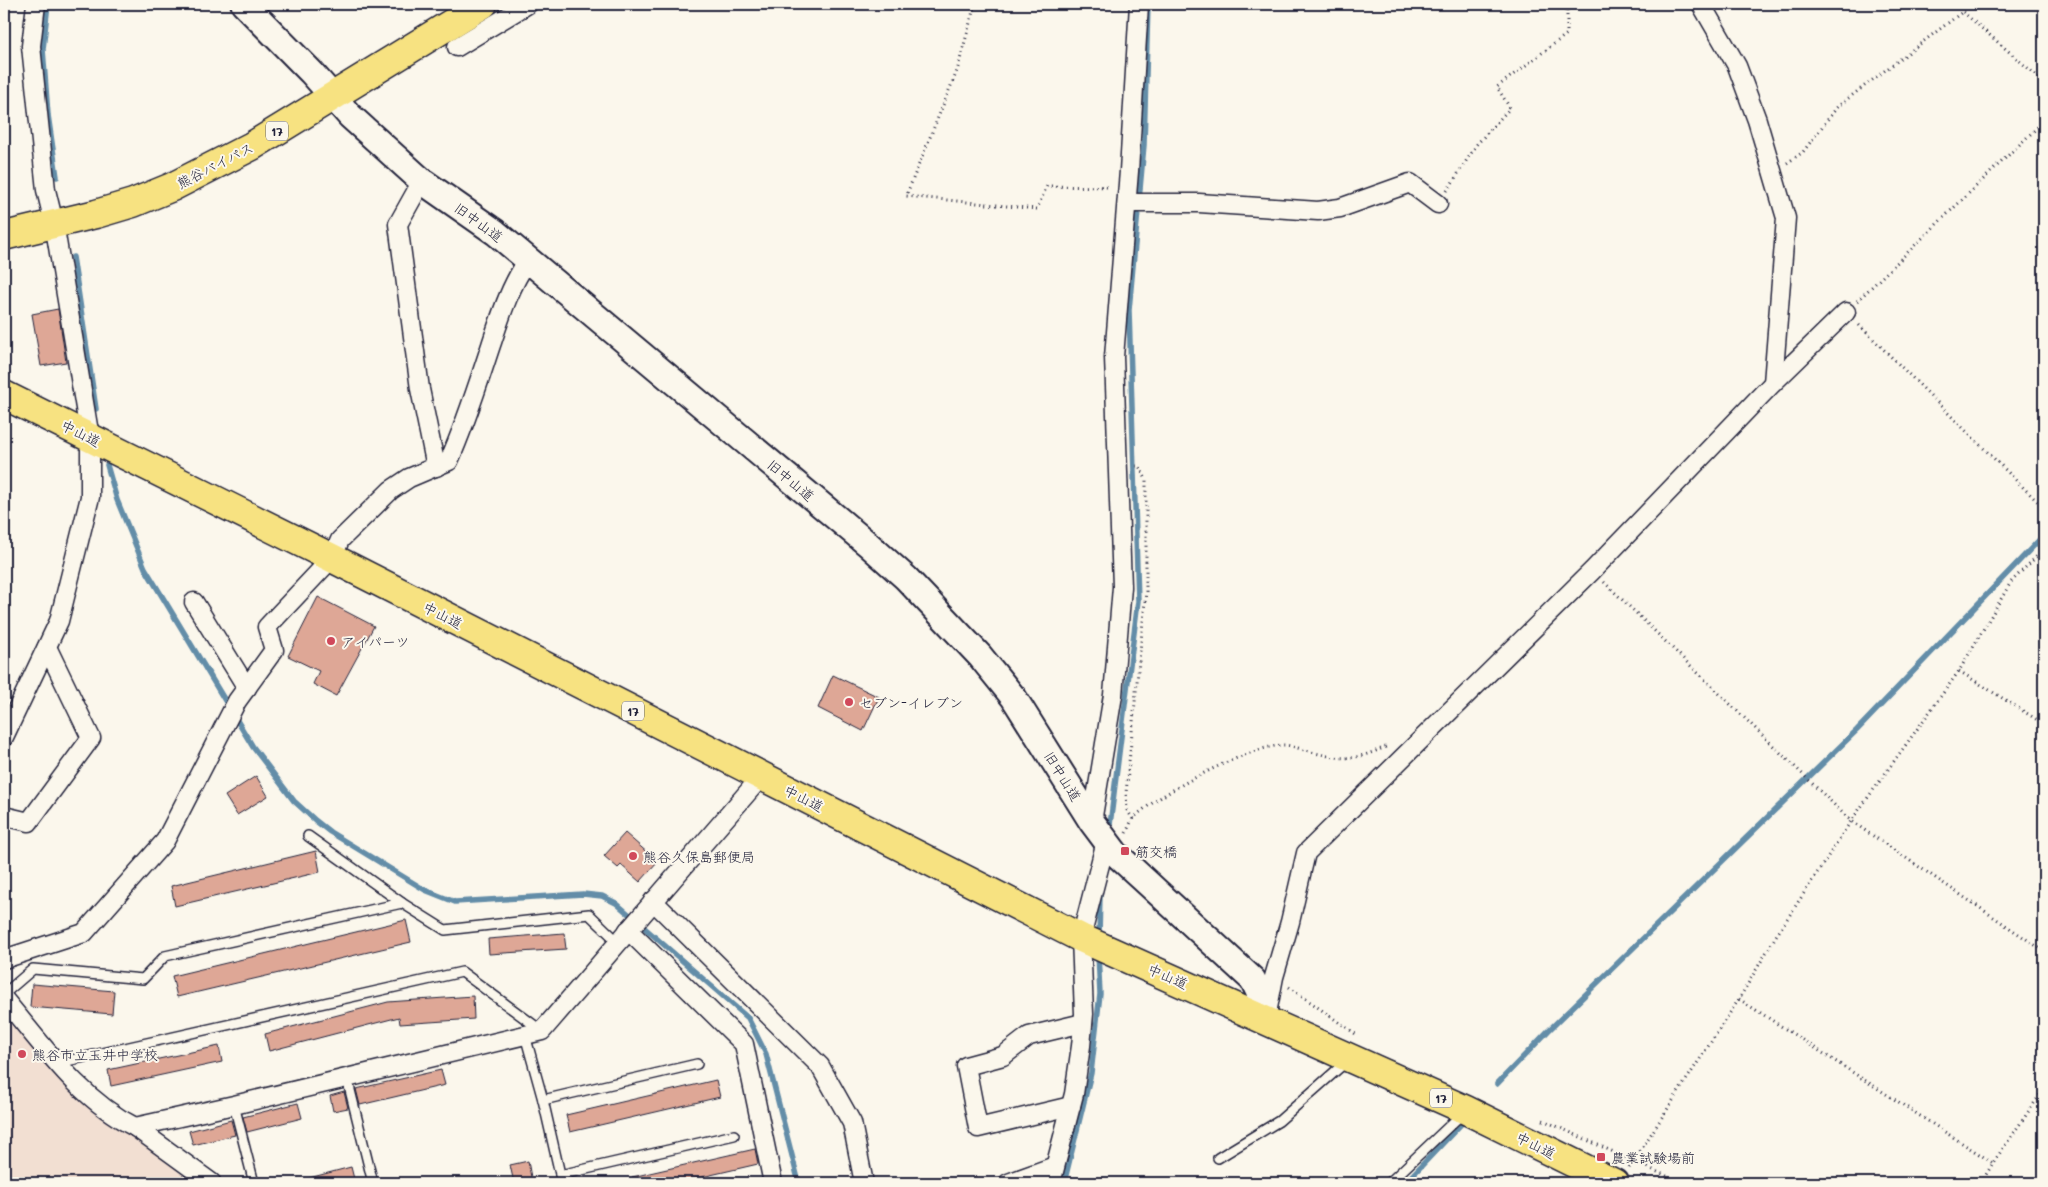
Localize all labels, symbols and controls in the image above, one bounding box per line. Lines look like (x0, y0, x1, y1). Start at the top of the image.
road number: 17 (266, 122, 288, 140)
street label: 熊谷バイパス (173, 138, 257, 192)
street label: 旧中山道 (451, 198, 507, 246)
street label: 中山道 (58, 415, 104, 451)
street label: 旧中山道 (763, 455, 819, 505)
street label: 中山道 (420, 597, 466, 633)
place label: アイパーツ (341, 632, 410, 651)
marker: アイパーツ (325, 635, 337, 647)
place label: セブン-イレブン (859, 693, 963, 712)
marker: セブン-イレブン (843, 696, 855, 708)
road number: 17 (622, 701, 644, 720)
street label: 旧中山道 (1040, 747, 1086, 805)
street label: 中山道 (781, 780, 827, 816)
place label: 筋交橋 (1135, 842, 1177, 861)
marker: 筋交橋 (1119, 845, 1131, 857)
place label: 熊谷久保島郵便局 (643, 847, 755, 866)
marker: 熊谷久保島郵便局 (627, 850, 639, 862)
street label: 中山道 (1145, 959, 1191, 993)
place label: 熊谷市立玉井中学校 (32, 1045, 158, 1064)
marker: 熊谷市立玉井中学校 (16, 1048, 28, 1060)
road number: 17 (1430, 1088, 1452, 1108)
street label: 中山道 (1513, 1127, 1559, 1163)
place label: 農業試験場前 (1611, 1148, 1695, 1167)
marker: 農業試験場前 (1595, 1151, 1607, 1163)

